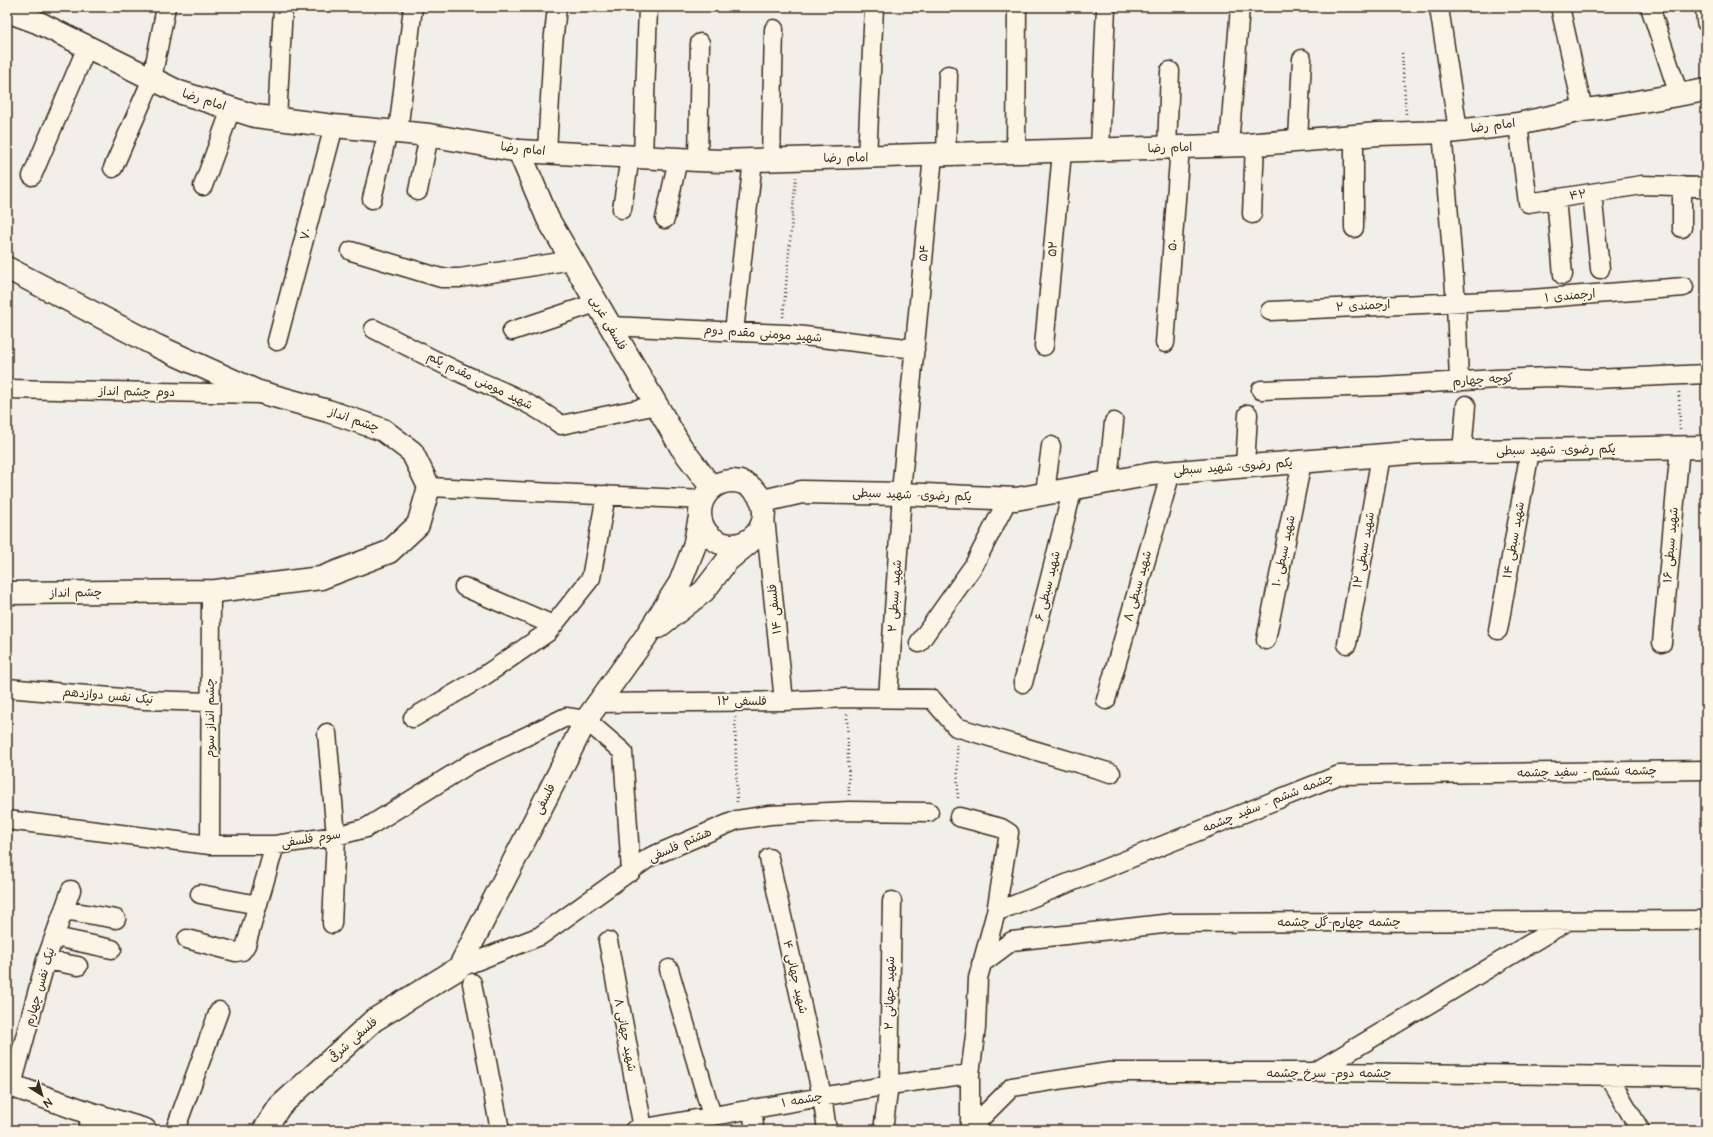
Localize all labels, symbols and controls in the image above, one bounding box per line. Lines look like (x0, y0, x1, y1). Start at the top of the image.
street label: امام رضا (180, 85, 228, 115)
street label: امام رضا (1470, 115, 1516, 137)
street label: امام رضا (500, 138, 546, 160)
street label: امام رضا (1147, 139, 1193, 157)
street label: امام رضا (823, 149, 869, 167)
street label: ۴۲ (1568, 185, 1588, 205)
street label: ۷۰ (296, 226, 316, 242)
street label: ۵۰ (1164, 238, 1182, 252)
street label: ۵۲ (1044, 240, 1062, 258)
street label: ۵۴ (915, 244, 933, 262)
street label: ۱ ارجمندی (1544, 285, 1596, 307)
street label: فلسفی غربی (585, 292, 631, 354)
street label: ۲ ارجمندی (1335, 296, 1391, 316)
street label: شهید مومنی مقدم دوم (703, 321, 823, 347)
street label: شهید مومنی مقدم یکم (424, 348, 536, 414)
street label: کوچه چهارم (1452, 369, 1514, 391)
street label: دوم چشم انداز (98, 383, 175, 401)
street label: چشم انداز (326, 403, 381, 437)
street label: یکم رضوی- شهید سبطی (1496, 440, 1616, 460)
street label: یکم رضوی- شهید سبطی (1173, 454, 1293, 480)
street label: یکم رضوی- شهید سبطی (852, 484, 972, 506)
street label: شهید سبطی ۱۴ (1499, 500, 1529, 580)
street label: شهید سبطی ۱۶ (1659, 506, 1683, 584)
street label: ۱۲ شهید سبطی (1349, 511, 1379, 589)
street label: ۱۰ شهید سبطی (1268, 514, 1300, 588)
street label: ۶ شهید سبطی (1031, 549, 1065, 623)
street label: ۸ شهید سبطی (1120, 549, 1156, 623)
street label: ۲ شهید سبطی (884, 559, 906, 633)
street label: ۱۴ فلسفی (764, 583, 786, 635)
street label: چشم انداز (49, 584, 102, 602)
street label: چشم انداز سوم (202, 678, 219, 758)
street label: نیک نفس دوازدهم (62, 684, 154, 708)
street label: ۱۲ فلسفی (717, 693, 767, 710)
street label: چشمه ششم - سفید چشمه (1517, 762, 1657, 782)
street label: چشمه ششم - سفید چشمه (1200, 769, 1336, 837)
street label: فلسفی (530, 781, 560, 817)
street label: هشتم فلسفی (646, 823, 715, 866)
street label: سوم فلسفی (280, 826, 342, 852)
street label: چشمه چهارم-گل چشمه (1277, 914, 1401, 931)
street label: ۴ شهید جهانی (778, 939, 812, 1015)
street label: نیک نفس چهارم (21, 946, 59, 1028)
street label: ۲ شهید جهانی (881, 956, 899, 1030)
street label: ۸ شهید جهانی (610, 997, 640, 1073)
street label: فلسفی شرقی (325, 1014, 381, 1066)
street label: چشمه دوم- سرخ چشمه (1267, 1065, 1391, 1082)
north arrow (22, 1075, 62, 1115)
street label: چشمه ۱ (780, 1088, 824, 1112)
text: N (40, 1095, 55, 1111)

